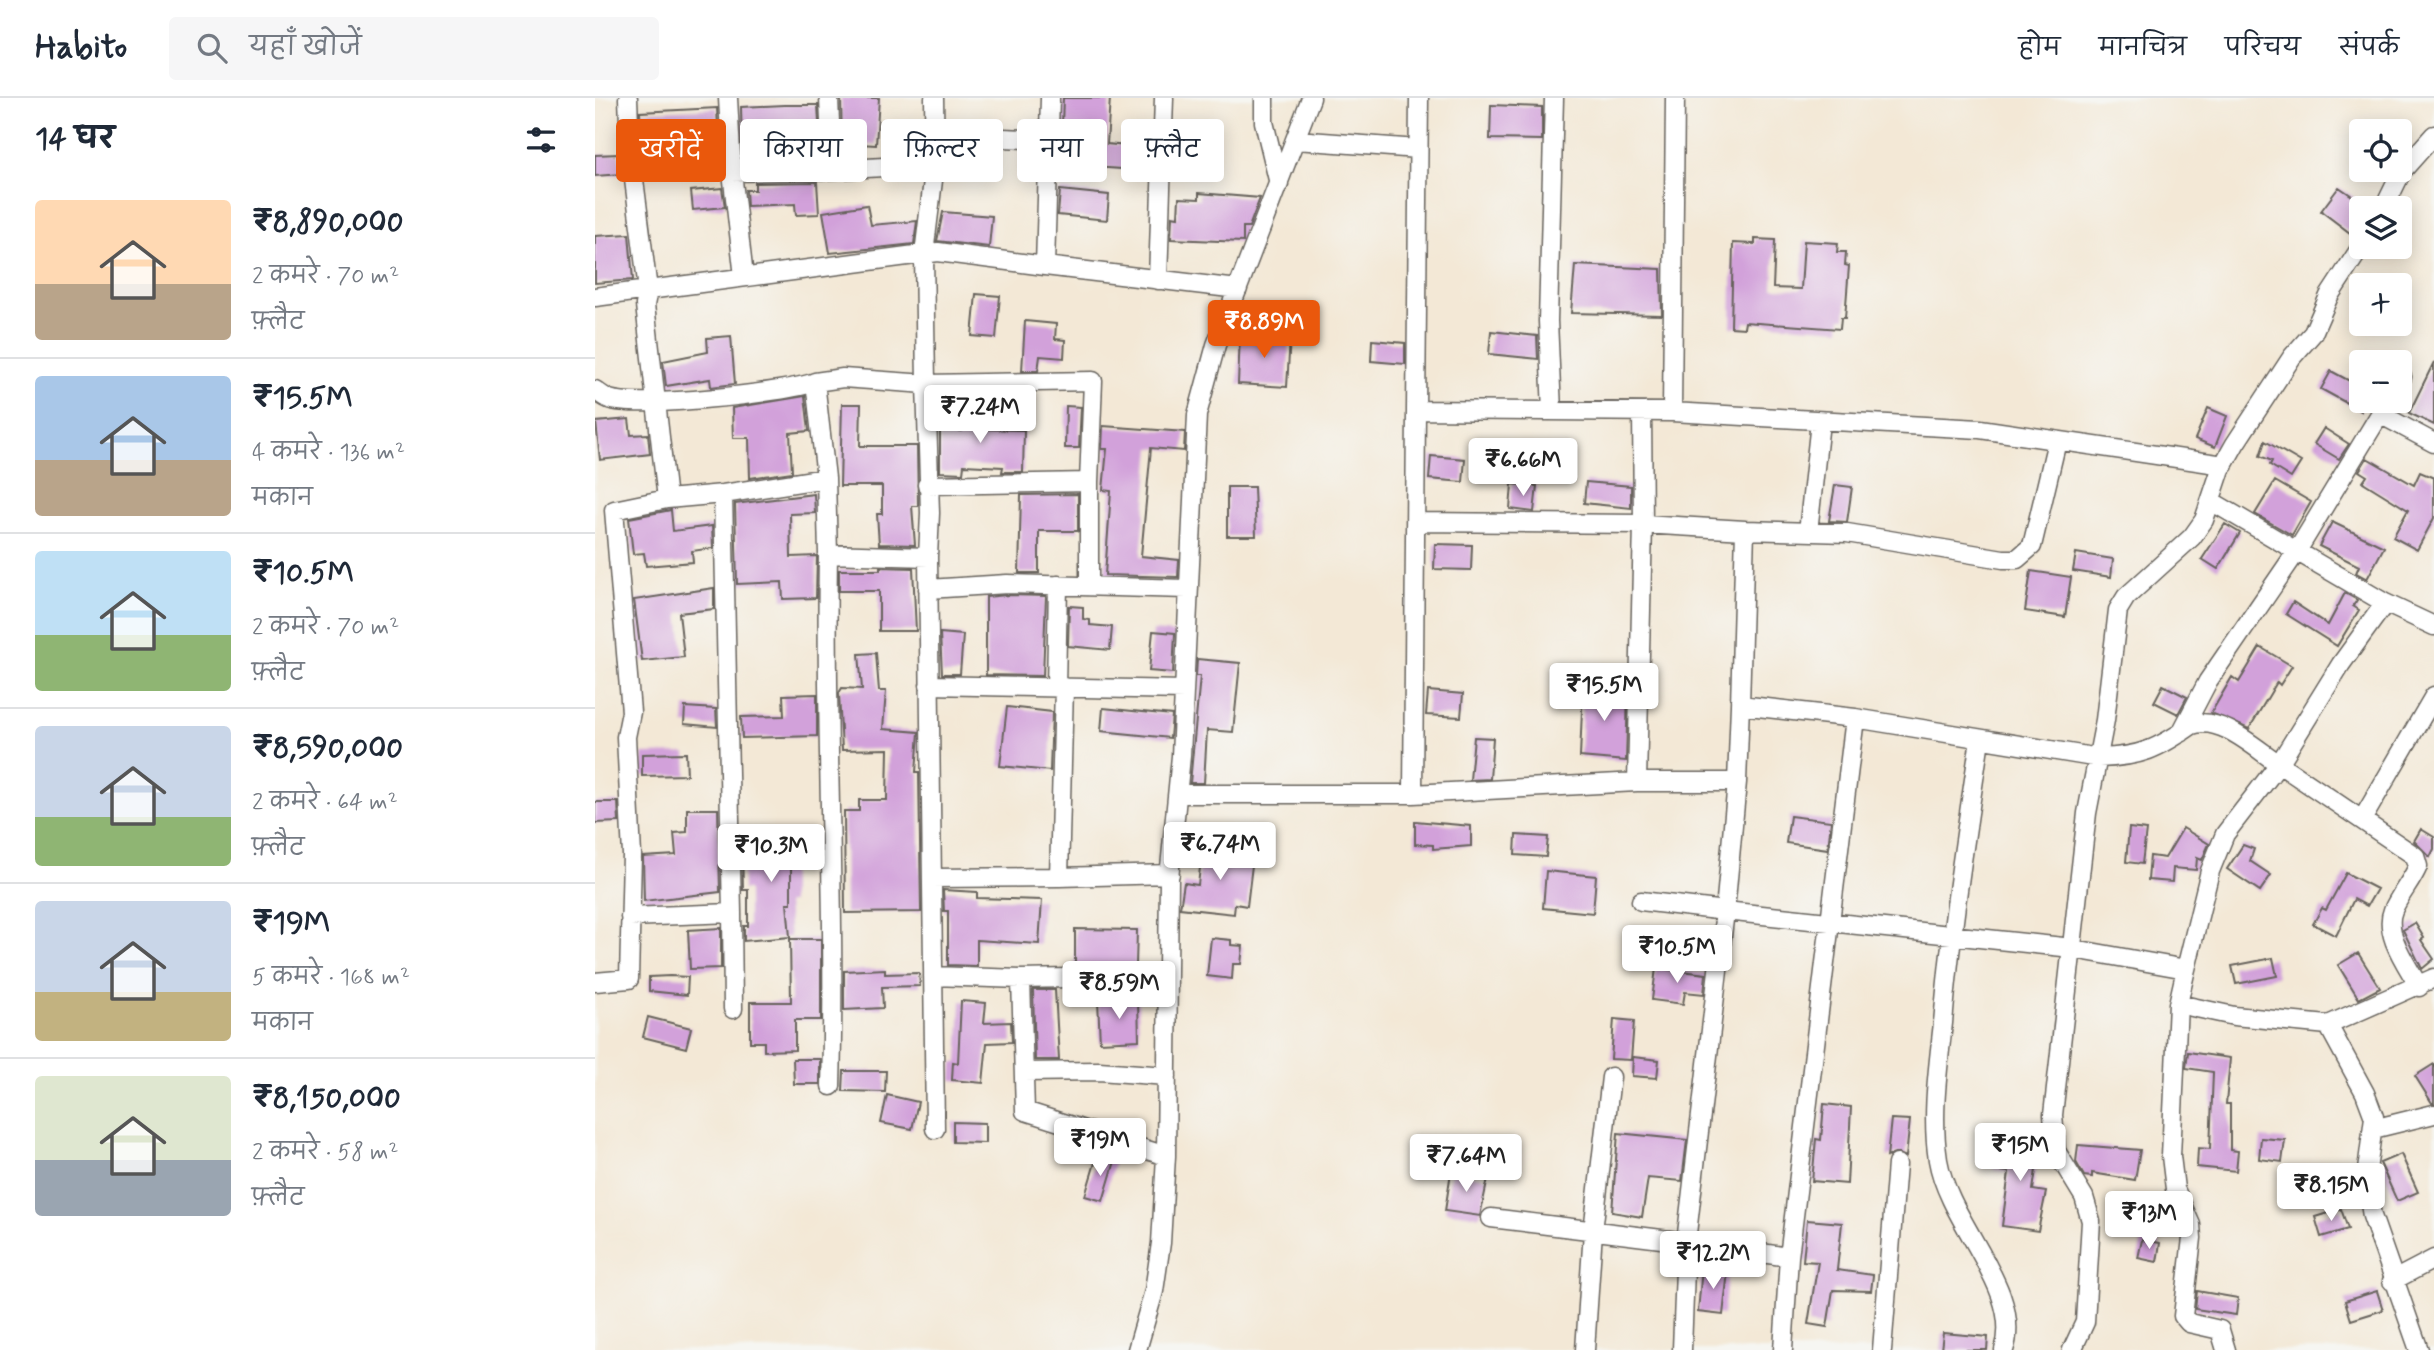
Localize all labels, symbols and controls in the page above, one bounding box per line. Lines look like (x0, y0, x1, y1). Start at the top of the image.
search box (169, 17, 659, 80)
text: Habito (35, 26, 127, 70)
icon: search (193, 29, 231, 67)
text: यहाँ खोजें (249, 31, 361, 65)
text: होम (2018, 33, 2061, 64)
text: मानचित्र (2099, 33, 2187, 64)
text: परिचय (2225, 33, 2301, 64)
text: संपर्क (2339, 33, 2399, 64)
chip: खरीदें (616, 119, 726, 182)
chip: किराया (740, 119, 867, 182)
chip: फ़िल्टर (881, 119, 1003, 182)
chip: नया (1017, 119, 1107, 182)
chip: फ़्लैट (1121, 119, 1224, 182)
map controls (2349, 119, 2412, 413)
button: locate (2349, 119, 2412, 182)
text: 14 घर (35, 120, 115, 159)
icon: filters (522, 121, 560, 159)
button: layers (2349, 196, 2412, 259)
text: ₹8,890,000 (252, 203, 403, 242)
icon: home (91, 228, 175, 312)
text: 2 कमरे · 70 m² (252, 262, 399, 292)
button: + (2349, 273, 2412, 336)
pin: ₹8.89M (1207, 300, 1321, 360)
text: फ़्लैट (252, 308, 304, 338)
text: ₹8.89M (1224, 308, 1304, 338)
button: − (2349, 350, 2412, 413)
text: ₹15.5M (252, 379, 353, 418)
pin: ₹7.24M (923, 386, 1037, 445)
text: ₹7.24M (940, 393, 1020, 423)
icon: home (91, 404, 175, 488)
text: 4 कमरे · 136 m² (252, 438, 405, 468)
pin: ₹6.66M (1466, 438, 1580, 498)
text: ₹6.66M (1484, 446, 1562, 476)
text: मकान (252, 484, 313, 514)
text: ₹10.5M (252, 554, 354, 593)
icon: home (91, 579, 175, 663)
text: 2 कमरे · 70 m² (252, 613, 399, 643)
text: फ़्लैट (252, 659, 304, 689)
pin: ₹15.5M (1547, 664, 1661, 723)
text: ₹15.5M (1565, 671, 1643, 701)
text: ₹8,590,000 (252, 729, 403, 768)
icon: home (91, 754, 175, 838)
text: 2 कमरे · 64 m² (252, 788, 398, 818)
pin: ₹6.74M (1163, 822, 1277, 882)
pin: ₹10.3M (714, 824, 828, 884)
text: ₹6.74M (1180, 830, 1260, 860)
text: ₹10.3M (734, 832, 808, 862)
text: फ़्लैट (252, 834, 304, 864)
text: ₹19M (252, 904, 330, 943)
pin: ₹10.5M (1620, 926, 1734, 985)
icon: home (91, 929, 175, 1013)
text: ₹10.5M (1638, 933, 1716, 963)
pin: ₹8.59M (1062, 962, 1176, 1021)
text: 5 कमरे · 168 m² (252, 963, 410, 993)
text: ₹8.59M (1078, 969, 1160, 999)
text: मकान (252, 1009, 313, 1039)
text: ₹8,150,000 (252, 1079, 401, 1118)
icon: home (91, 1104, 175, 1188)
pin: ₹19M (1059, 1118, 1141, 1178)
pin: ₹15M (1979, 1124, 2061, 1183)
text: ₹19M (1070, 1126, 1130, 1156)
text: ₹15M (1991, 1131, 2049, 1161)
pin: ₹7.64M (1409, 1134, 1523, 1194)
text: 2 कमरे · 58 m² (252, 1138, 398, 1168)
text: ₹7.64M (1426, 1142, 1506, 1172)
pin: ₹8.15M (2274, 1164, 2388, 1223)
text: ₹8.15M (2293, 1171, 2369, 1201)
text: फ़्लैट (252, 1184, 304, 1214)
pin: ₹13M (2108, 1192, 2190, 1251)
text: ₹13M (2121, 1199, 2177, 1229)
pin: ₹12.2M (1656, 1232, 1770, 1291)
text: ₹12.2M (1676, 1239, 1750, 1269)

